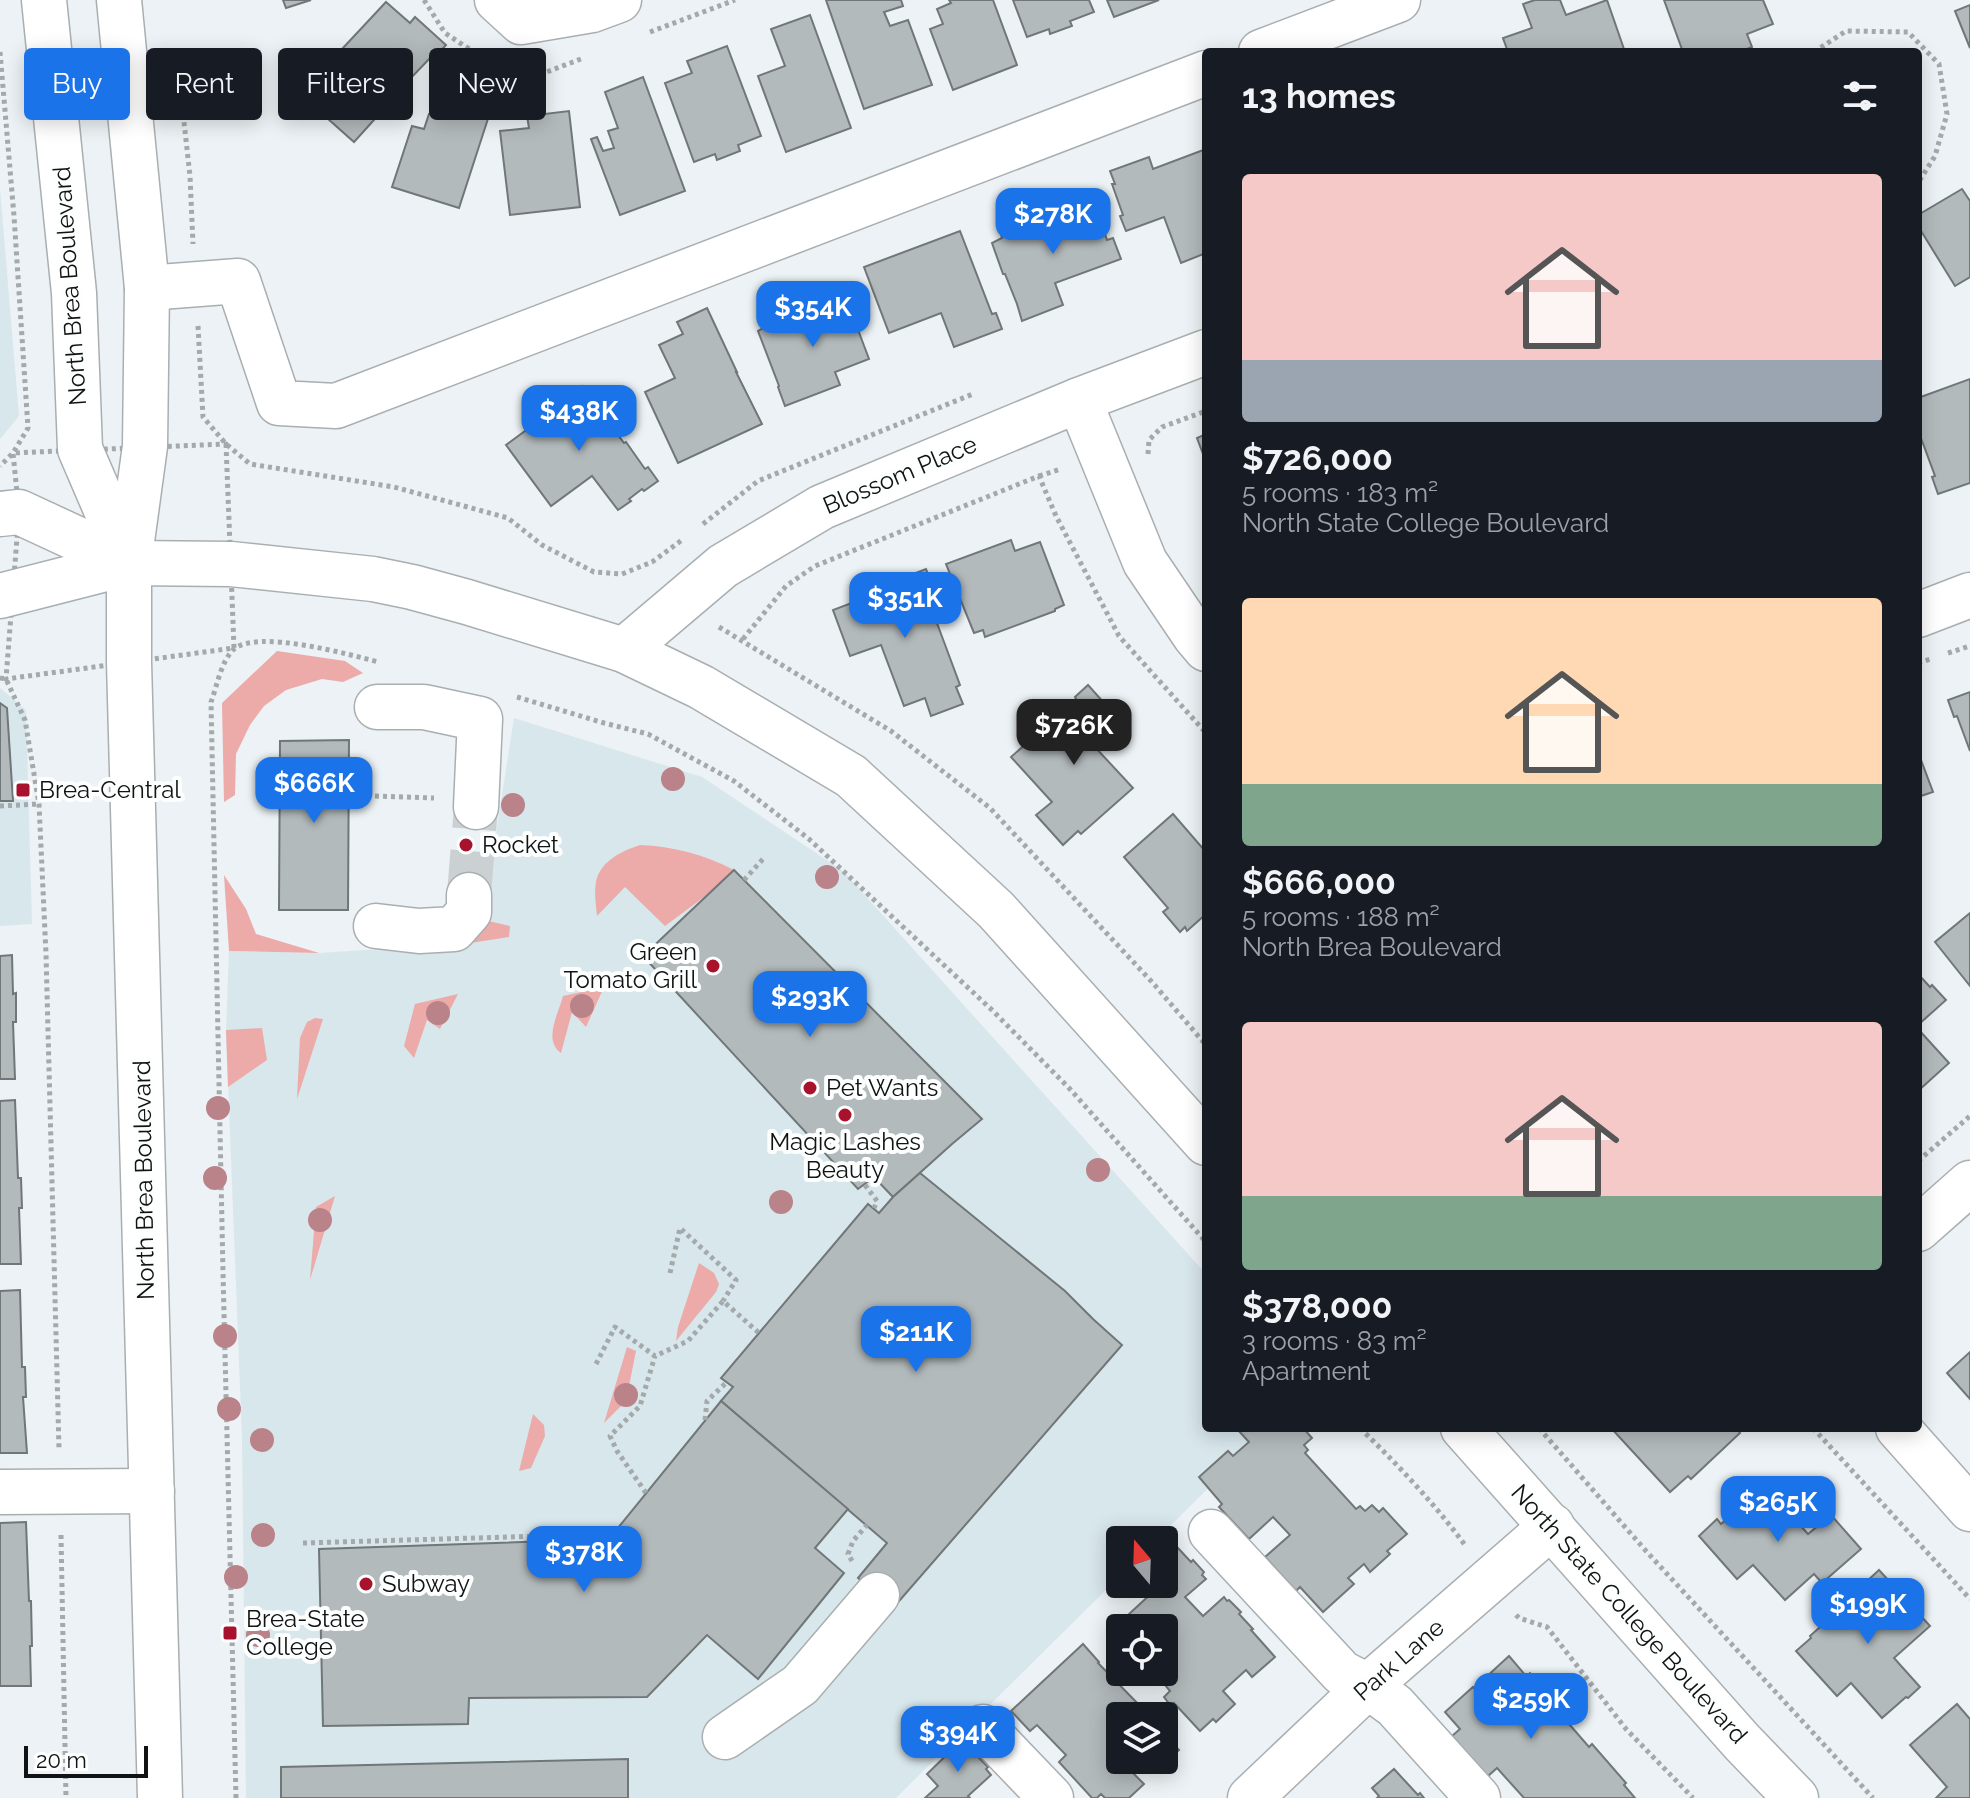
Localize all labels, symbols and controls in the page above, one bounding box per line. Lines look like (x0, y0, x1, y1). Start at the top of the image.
chip: Buy (24, 48, 130, 120)
chip: Rent (146, 48, 262, 120)
chip: Filters (278, 48, 413, 120)
chip: New (429, 48, 546, 120)
icon: filters (1838, 74, 1882, 118)
text: 13 homes (1242, 76, 1396, 116)
street label: North Brea Boulevard (47, 165, 92, 407)
pin: $278K (997, 188, 1109, 256)
text: $278K (1014, 199, 1092, 229)
icon: home (1490, 226, 1634, 370)
pin: $354K (757, 281, 869, 349)
text: $354K (774, 292, 852, 322)
pin: $438K (523, 385, 635, 453)
text: $438K (540, 396, 618, 426)
street label: Blossom Place (819, 429, 981, 520)
text: $726,000 (1242, 438, 1393, 478)
text: 5 rooms · 183 m² (1242, 478, 1438, 508)
text: North State College Boulevard (1242, 508, 1609, 538)
pin: $351K (849, 572, 961, 640)
text: $351K (867, 583, 943, 613)
icon: home (1490, 650, 1634, 794)
pin: $726K (1018, 699, 1130, 767)
text: $726K (1035, 710, 1113, 740)
pin: $666K (258, 757, 370, 825)
text: $666K (273, 768, 355, 798)
place label: Brea-Central (39, 775, 181, 804)
marker: Brea-Central (14, 781, 32, 799)
place label: Rocket (482, 830, 559, 859)
marker: Rocket (457, 836, 475, 854)
text: $666,000 (1242, 862, 1396, 902)
text: 5 rooms · 188 m² (1242, 902, 1440, 932)
text: North Brea Boulevard (1242, 932, 1502, 962)
place label: Green Tomato Grill (564, 937, 697, 994)
marker: Green Tomato Grill (704, 957, 722, 975)
pin: $293K (754, 971, 866, 1039)
text: $293K (771, 982, 849, 1012)
street label: North Brea Boulevard (127, 1060, 160, 1300)
place label: Pet Wants (826, 1073, 938, 1102)
icon: home (1490, 1074, 1634, 1218)
marker: Pet Wants (801, 1079, 819, 1097)
marker: Magic Lashes Beauty (836, 1106, 854, 1124)
place label: Magic Lashes Beauty (769, 1127, 921, 1184)
text: $378,000 (1242, 1286, 1392, 1326)
pin: $211K (860, 1306, 972, 1374)
text: $211K (879, 1317, 953, 1347)
text: 3 rooms · 83 m² (1242, 1326, 1427, 1356)
text: Apartment (1242, 1356, 1371, 1386)
pin: $265K (1722, 1476, 1834, 1544)
street label: North State College Boulevard (1505, 1478, 1754, 1749)
text: $265K (1739, 1487, 1817, 1517)
pin: $378K (528, 1526, 640, 1594)
north arrow (1106, 1526, 1178, 1598)
map controls (1106, 1526, 1178, 1774)
text: $378K (545, 1537, 623, 1567)
place label: Subway (382, 1569, 470, 1598)
marker: Subway (357, 1575, 375, 1593)
pin: $199K (1812, 1578, 1924, 1646)
text: $199K (1829, 1589, 1907, 1619)
place label: Brea-State College (246, 1604, 365, 1661)
street label: Park Lane (1348, 1612, 1450, 1707)
button: locate (1106, 1614, 1178, 1686)
marker: Brea-State College (221, 1624, 239, 1642)
pin: $259K (1475, 1673, 1587, 1741)
text: $259K (1492, 1684, 1570, 1714)
button: layers (1106, 1702, 1178, 1774)
pin: $394K (902, 1706, 1014, 1774)
text: $394K (919, 1717, 997, 1747)
scale bar (24, 1742, 148, 1778)
text: 20 m (36, 1747, 87, 1773)

